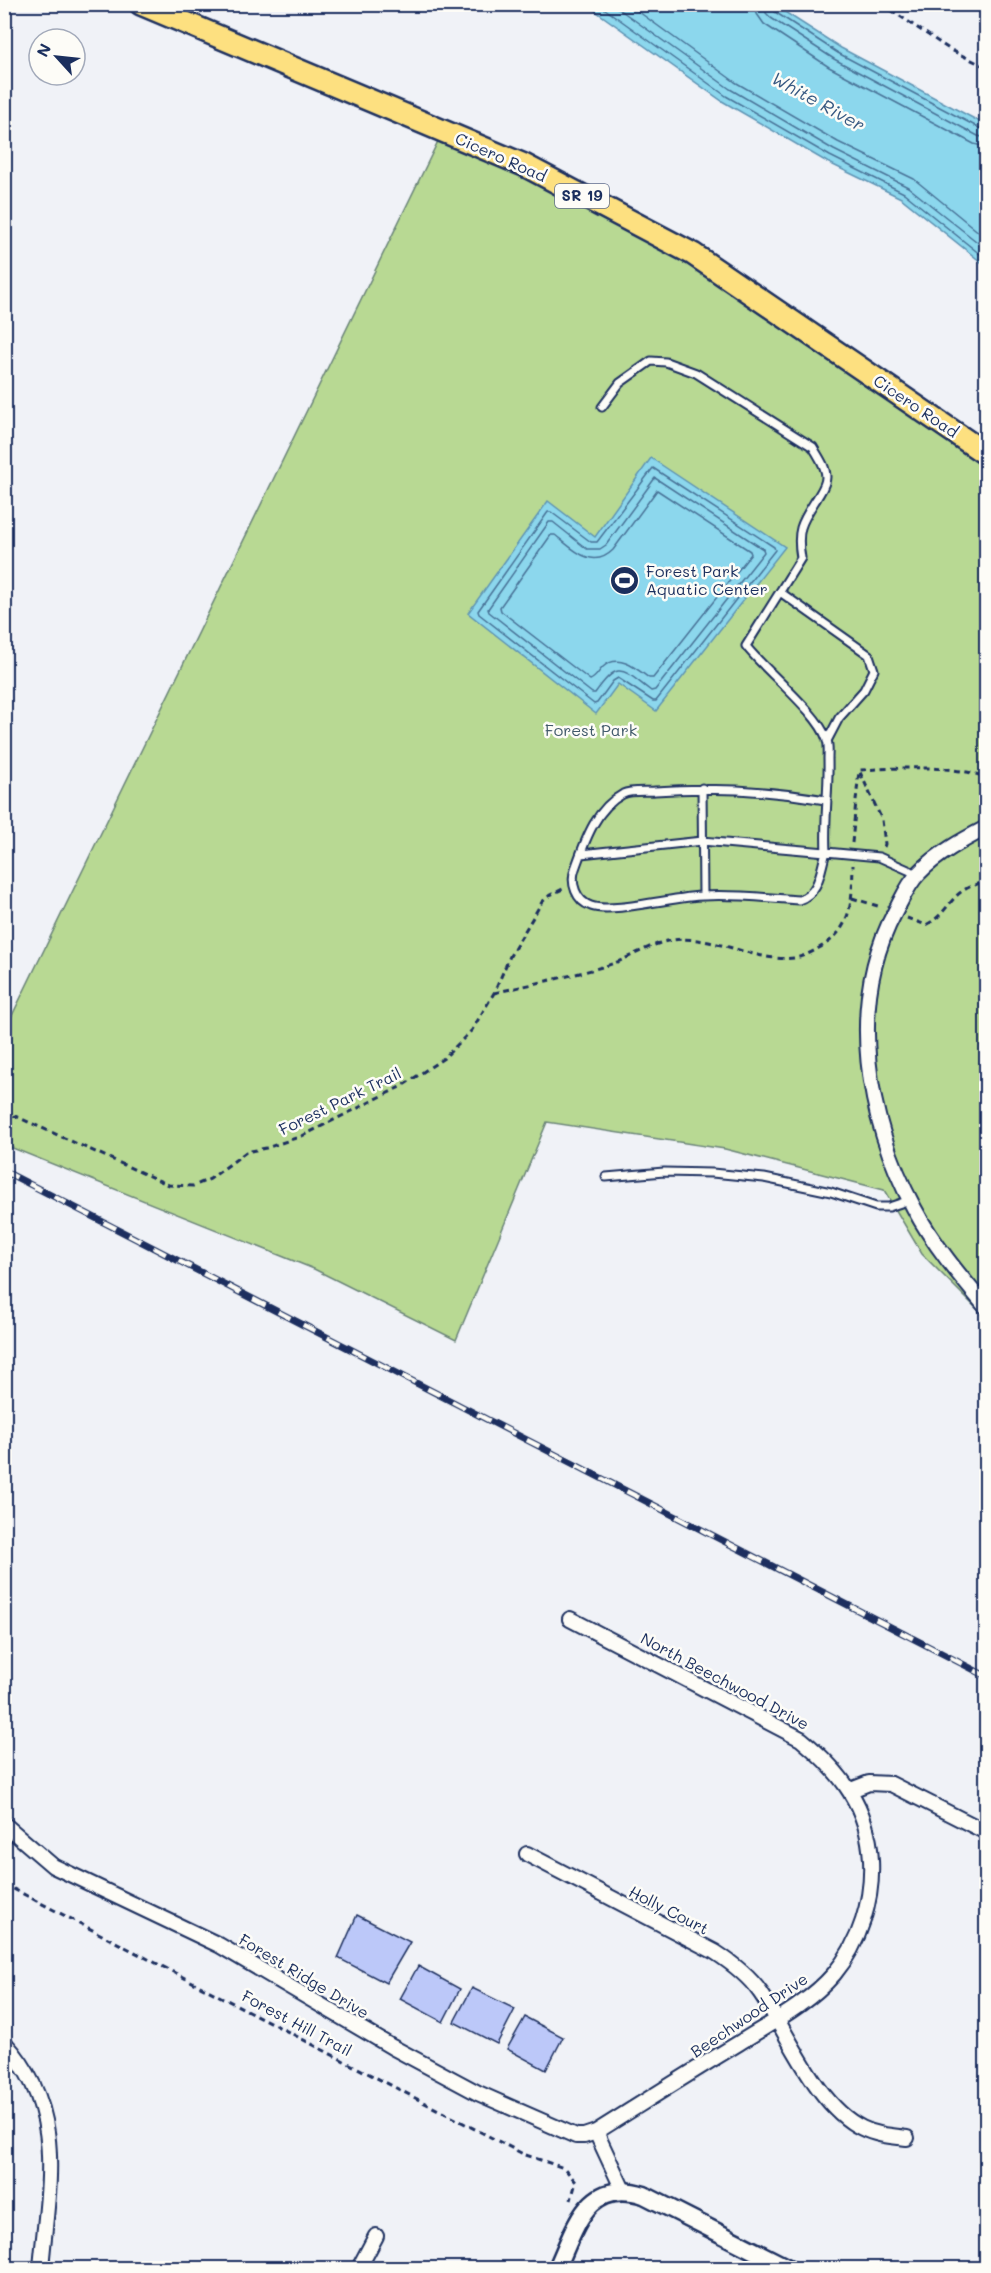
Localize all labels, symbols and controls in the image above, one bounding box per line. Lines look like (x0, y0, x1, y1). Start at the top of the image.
north arrow (27, 27, 87, 87)
text: N (31, 40, 55, 60)
water label: White River (768, 66, 869, 137)
street label: Cicero Road (452, 127, 550, 186)
road number: SR 19 (555, 184, 609, 208)
street label: Cicero Road (870, 369, 963, 442)
place label: Forest Park Aquatic Center (646, 560, 768, 599)
sports icon: Forest Park Aquatic Center (609, 564, 641, 596)
park label: Forest Park (545, 719, 637, 740)
street label: Forest Park Trail (275, 1062, 404, 1139)
street label: North Beechwood Drive (637, 1627, 813, 1734)
street label: Holly Court (626, 1880, 713, 1939)
street label: Forest Ridge Drive (235, 1928, 373, 2023)
street label: Beechwood Drive (686, 1968, 811, 2062)
street label: Forest Hill Trail (239, 1985, 356, 2060)

